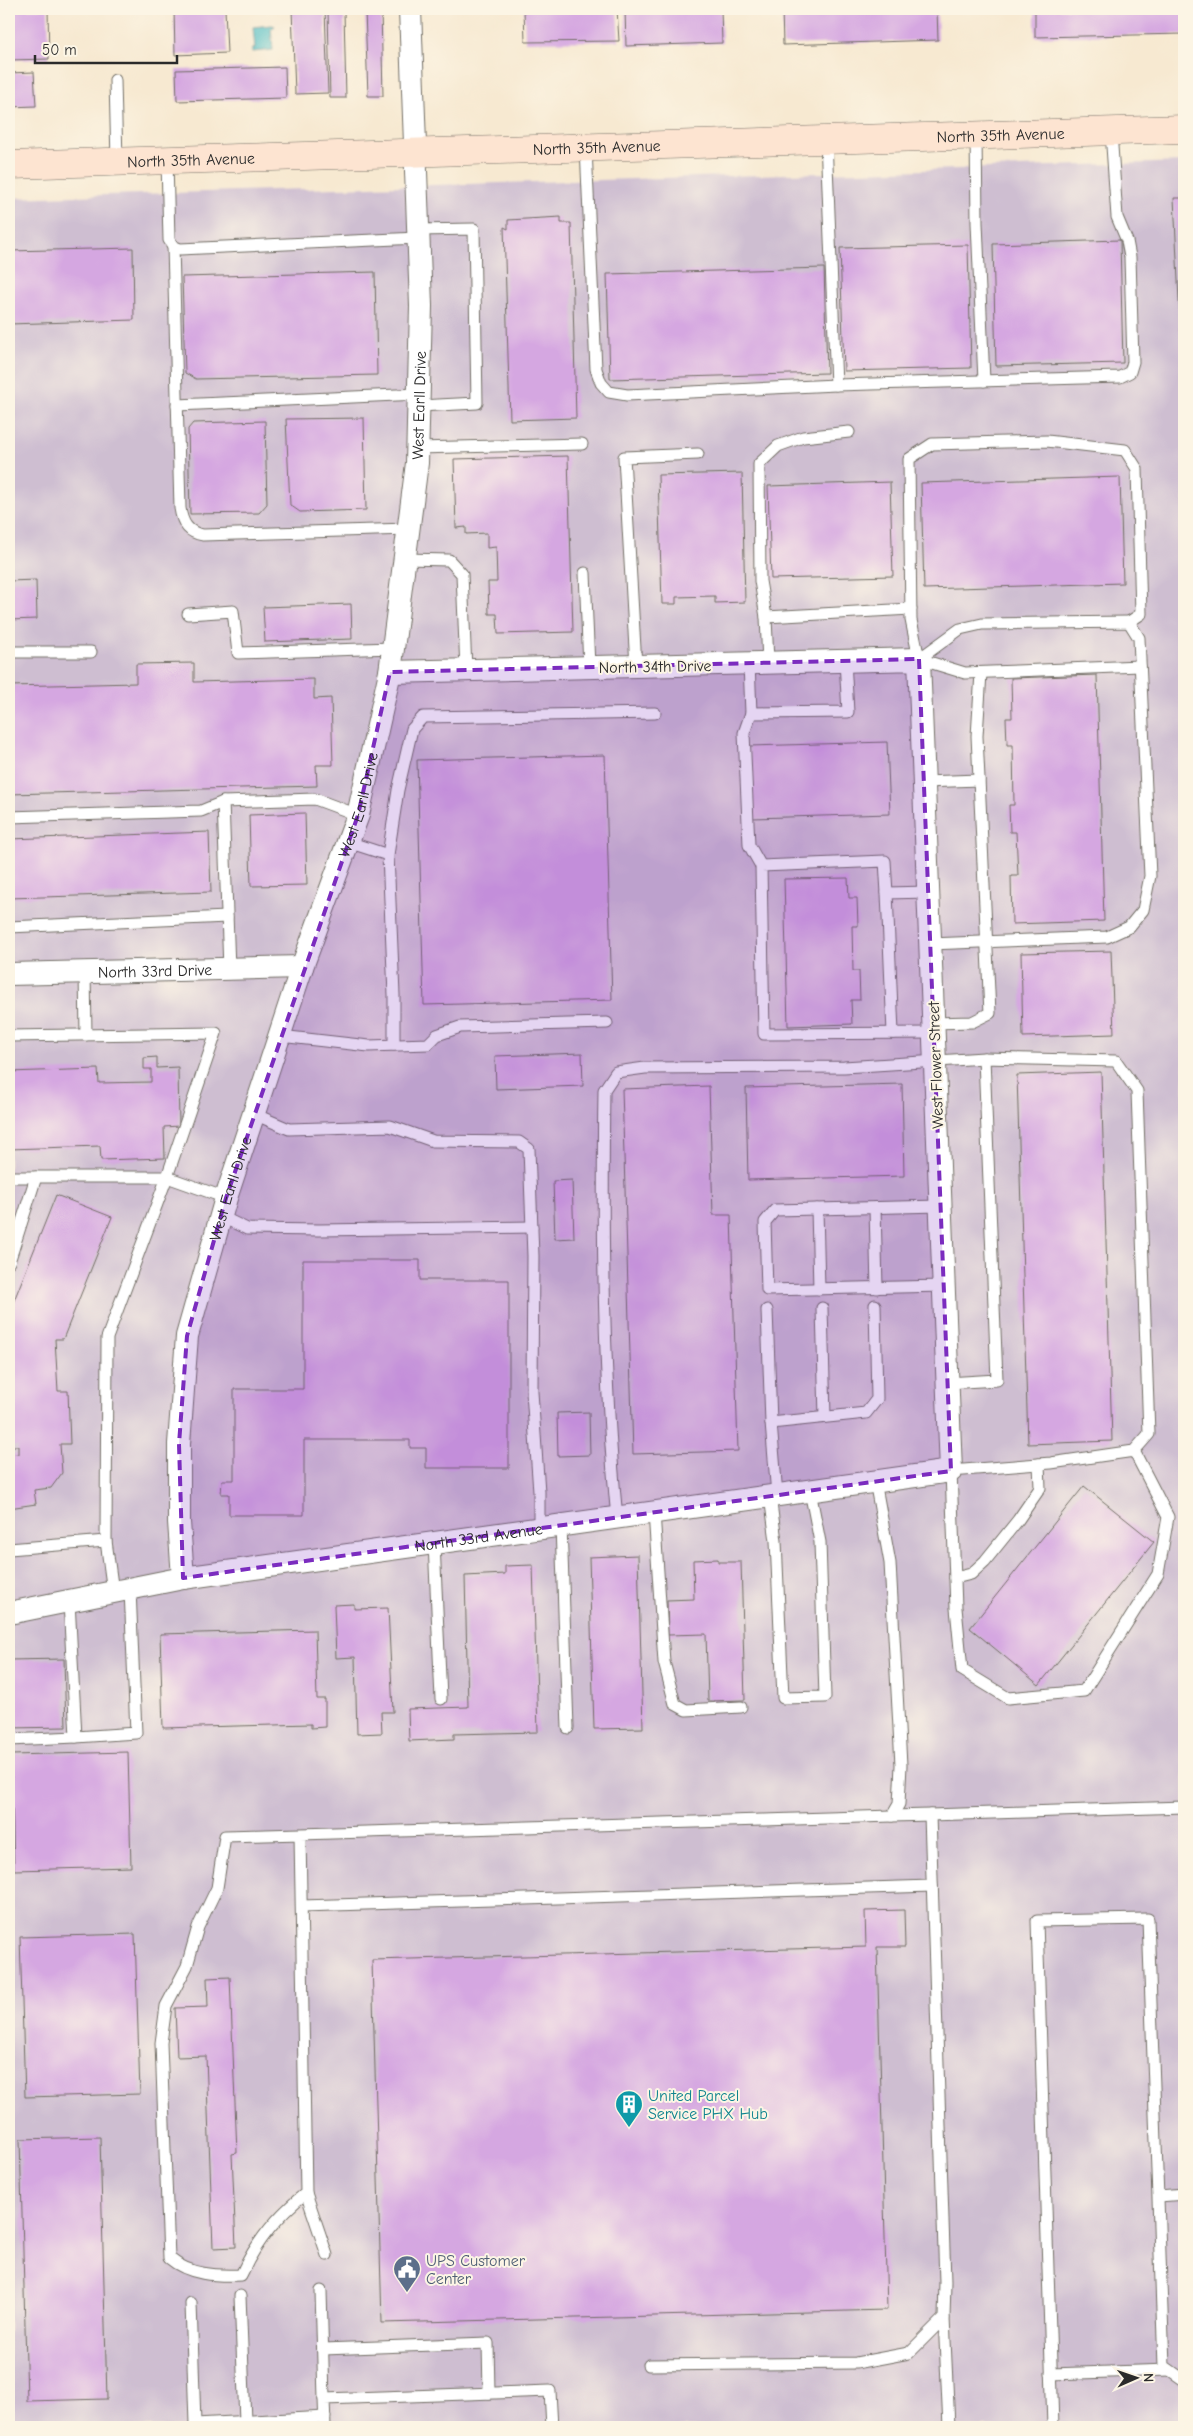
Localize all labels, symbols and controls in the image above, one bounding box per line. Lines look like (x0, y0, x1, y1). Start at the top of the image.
scale bar (35, 32, 178, 64)
text: 50 m (42, 41, 77, 59)
street label: North 35th Avenue (936, 125, 1065, 147)
street label: North 35th Avenue (533, 137, 661, 159)
street label: North 35th Avenue (127, 149, 255, 171)
street label: West Earll Drive (409, 351, 430, 460)
street label: North 34th Drive (599, 657, 711, 677)
street label: West Earll Drive (335, 751, 382, 860)
street label: North 33rd Drive (98, 961, 212, 982)
street label: West Flower Street (925, 1001, 947, 1129)
street label: West Earll Drive (206, 1134, 256, 1243)
street label: North 33rd Avenue (414, 1520, 544, 1556)
place label: United Parcel Service PHX Hub (648, 2087, 768, 2123)
building icon: United Parcel Service PHX Hub (614, 2089, 644, 2128)
place label: UPS Customer Center (426, 2252, 526, 2288)
public building icon: UPS Customer Center (392, 2254, 422, 2293)
north arrow (1110, 2354, 1160, 2404)
text: N (1140, 2373, 1157, 2382)

